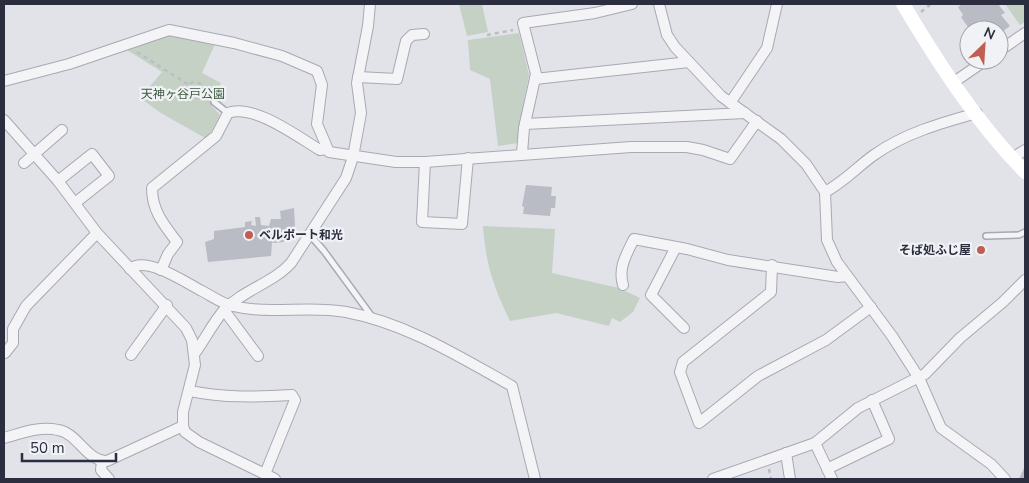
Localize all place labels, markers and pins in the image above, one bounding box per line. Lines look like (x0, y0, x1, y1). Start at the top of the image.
place label: ベルポート和光 (259, 227, 343, 243)
marker: ベルポート和光 (243, 229, 255, 241)
place label: そば処ふじ屋 (899, 242, 971, 258)
marker: そば処ふじ屋 (975, 244, 987, 256)

